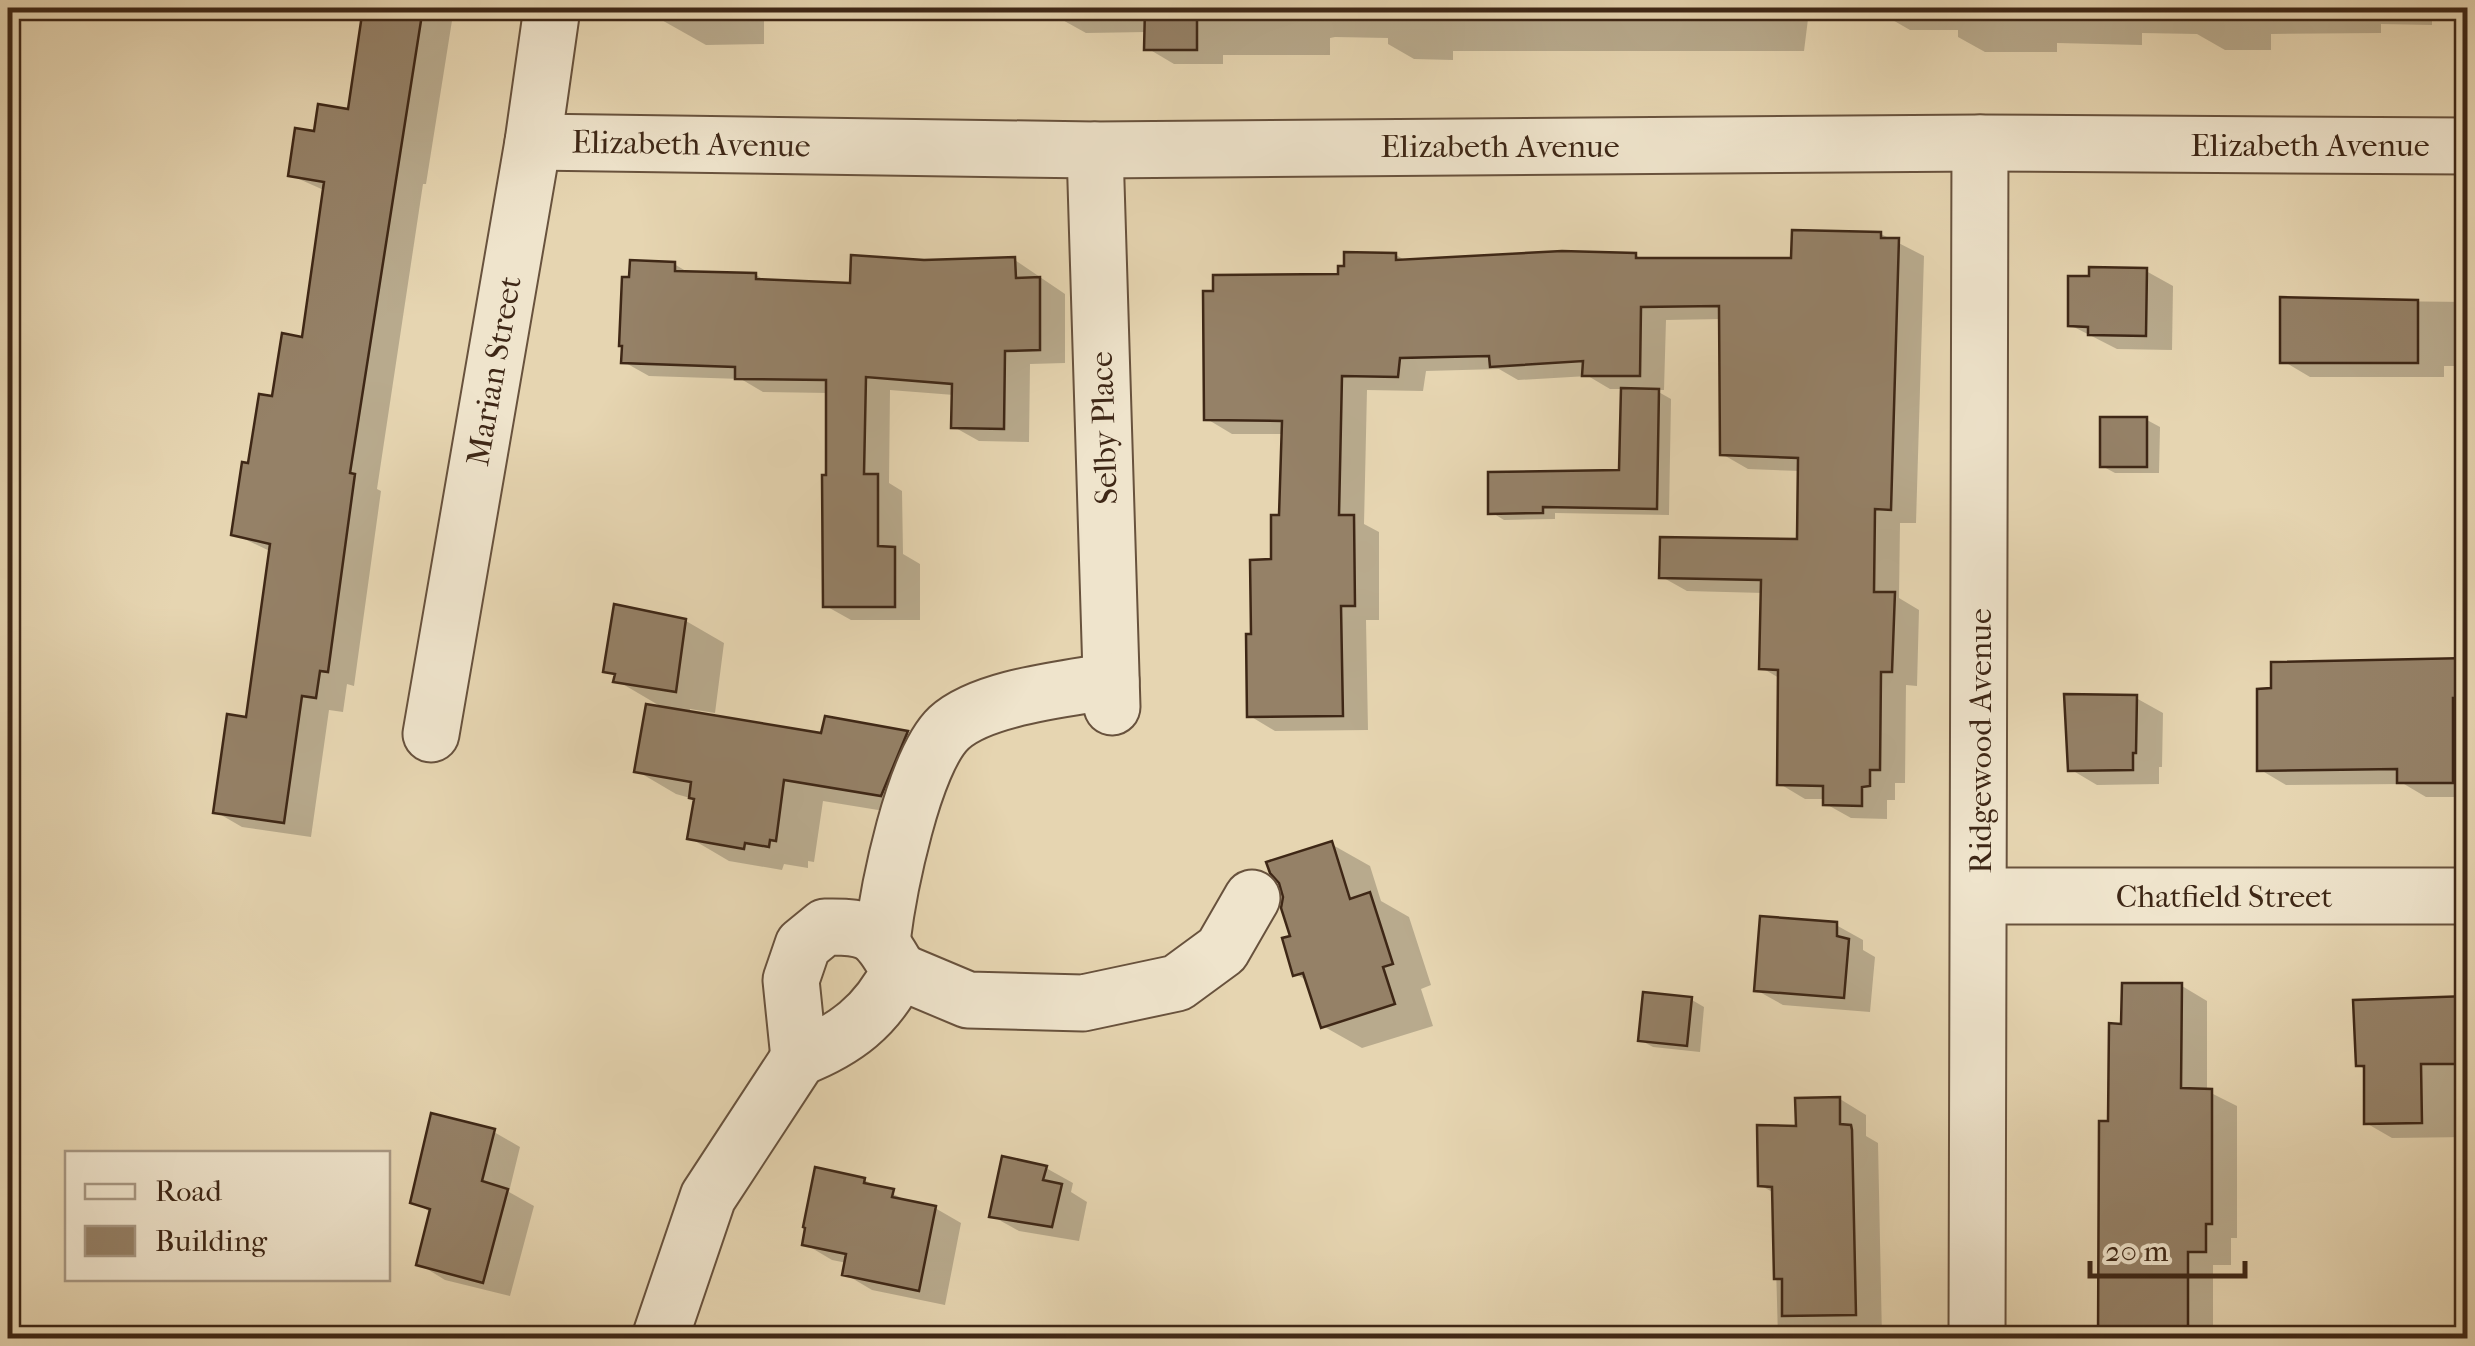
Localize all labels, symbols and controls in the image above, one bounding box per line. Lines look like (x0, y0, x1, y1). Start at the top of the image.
street label: Elizabeth Avenue (571, 123, 811, 165)
street label: Elizabeth Avenue (2191, 127, 2430, 164)
street label: Elizabeth Avenue (1381, 128, 1620, 165)
street label: Marian Street (459, 273, 529, 469)
street label: Selby Place (1083, 350, 1125, 505)
street label: Ridgewood Avenue (1962, 608, 1999, 874)
street label: Chatfield Street (2116, 878, 2333, 915)
legend (65, 1151, 390, 1281)
text: Road (155, 1174, 222, 1209)
scale bar (2090, 1216, 2245, 1278)
text: Building (155, 1224, 268, 1259)
text: 20 m (2105, 1234, 2168, 1269)

